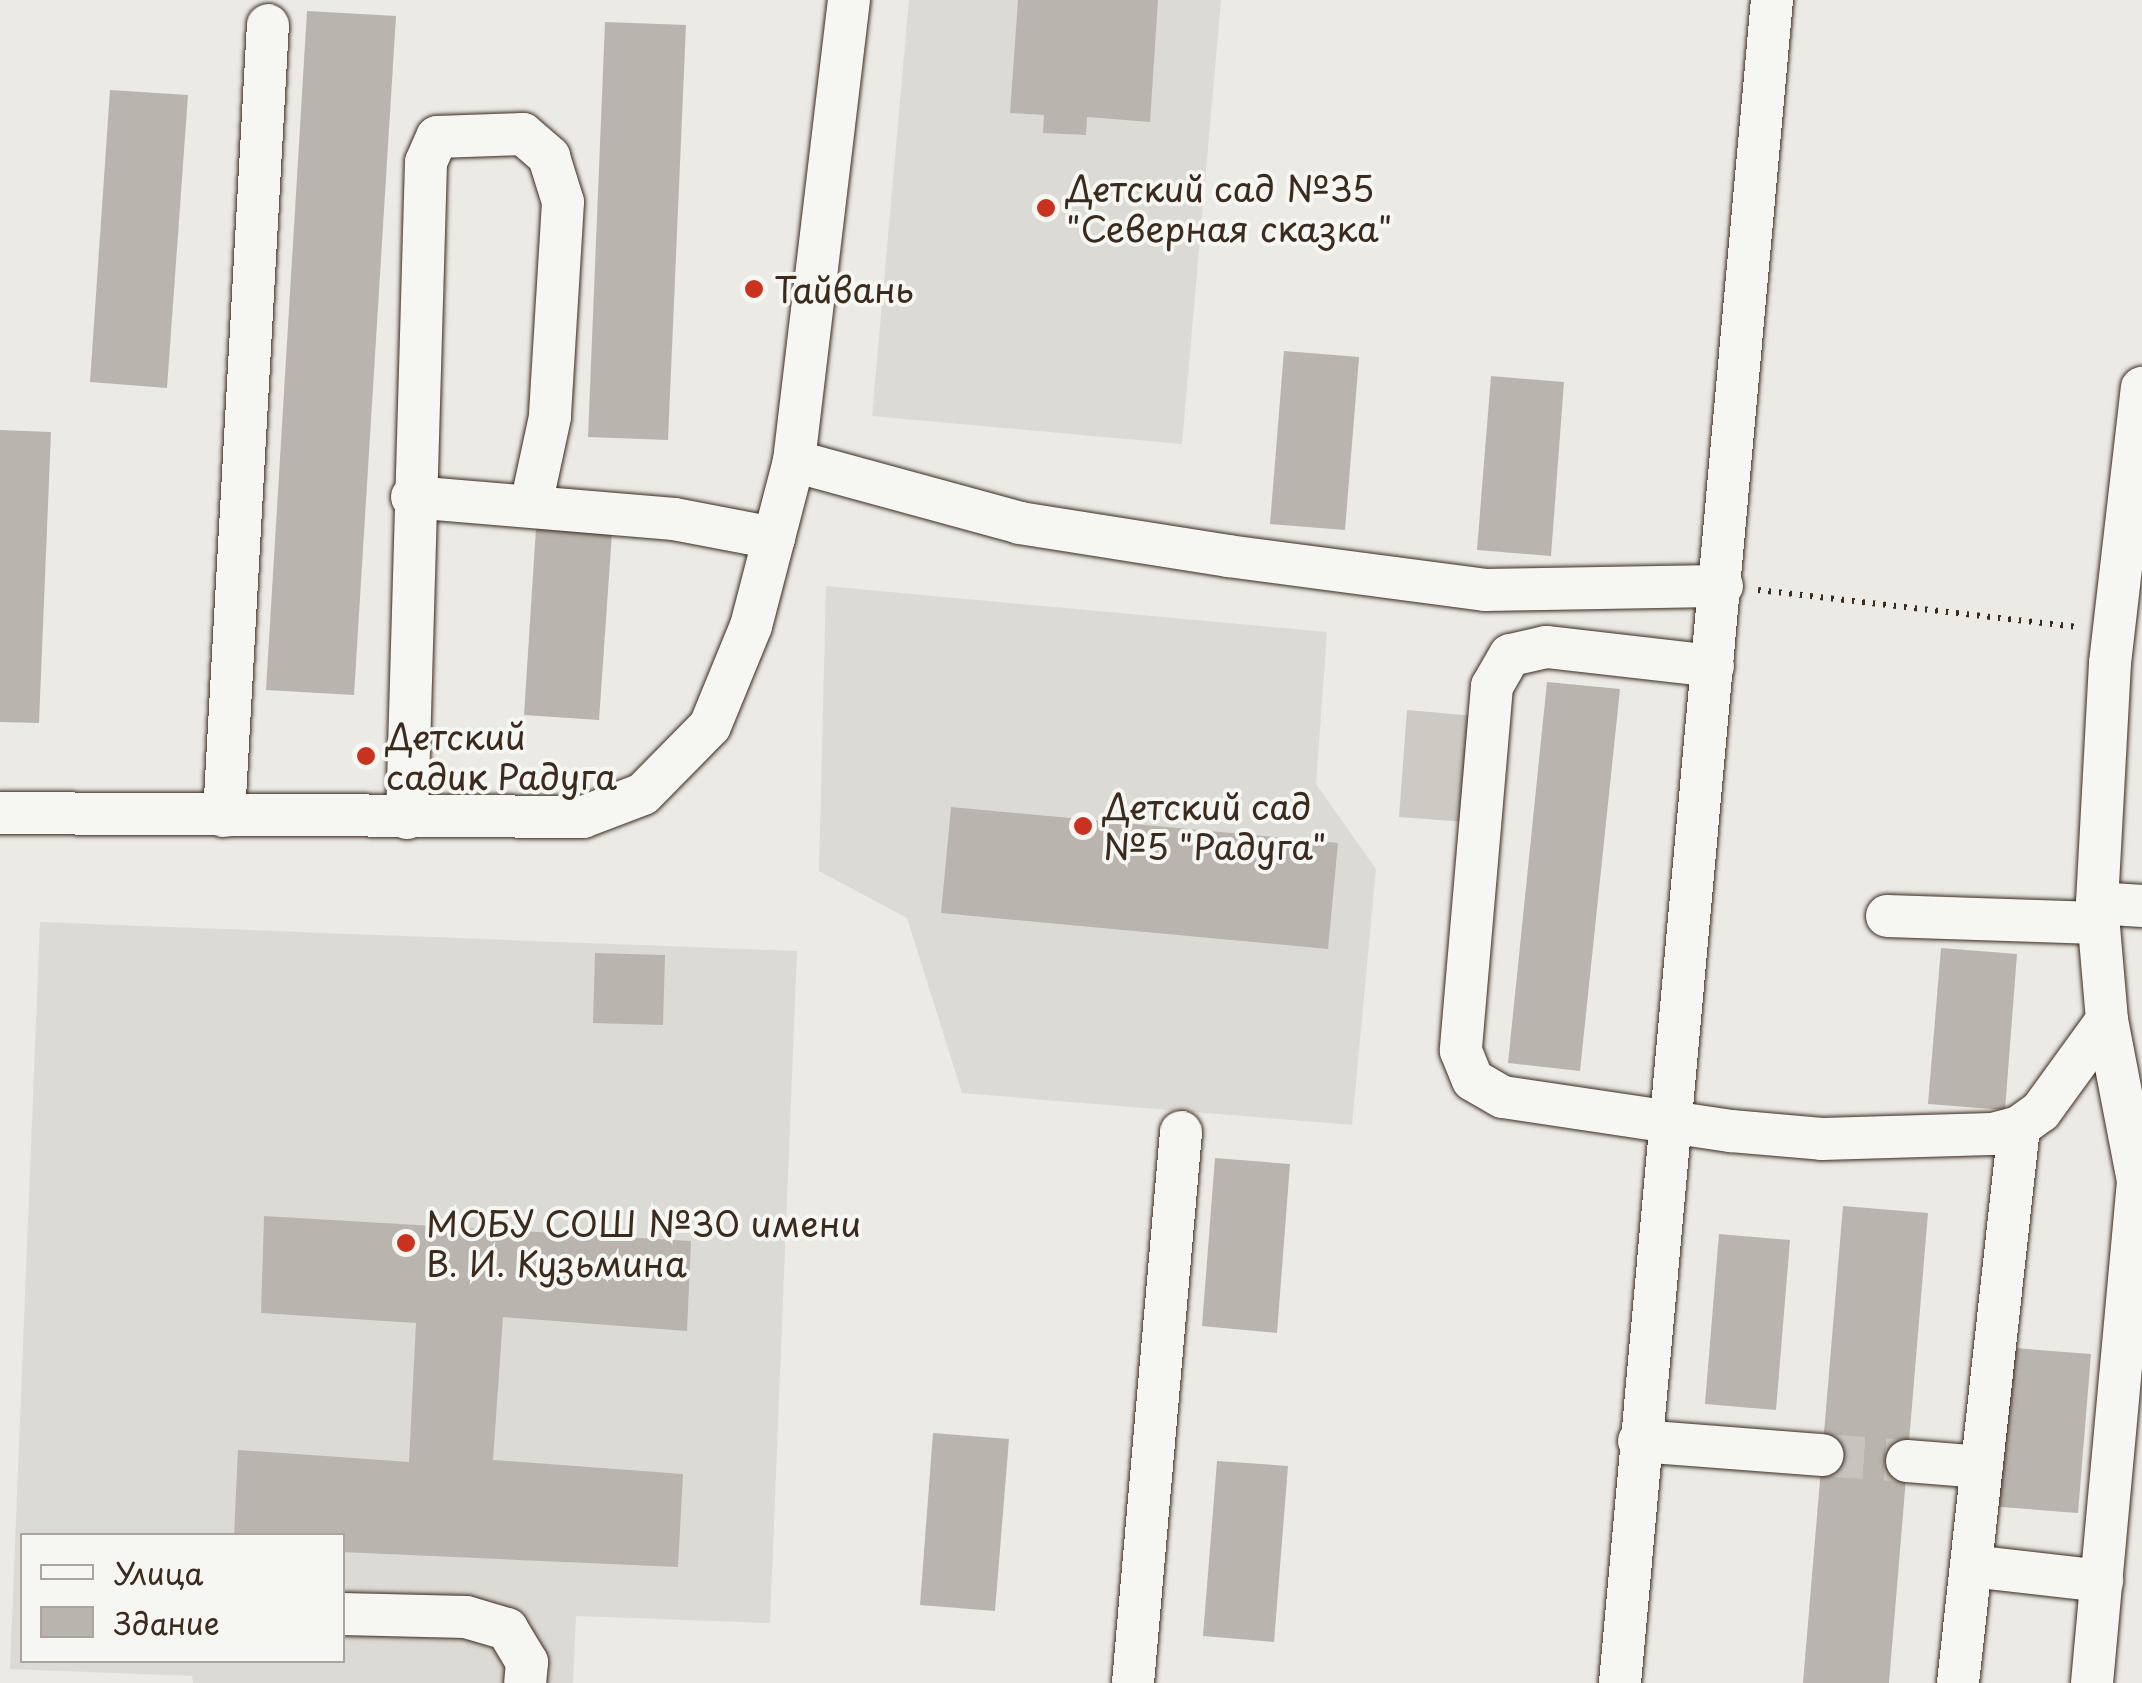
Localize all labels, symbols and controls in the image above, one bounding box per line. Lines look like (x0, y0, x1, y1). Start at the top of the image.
place label: Детский сад №35 "Северная сказка" (1066, 167, 1391, 249)
marker: Детский сад №35 "Северная сказка" (1035, 197, 1057, 219)
place label: Тайвань (774, 268, 914, 310)
marker: Тайвань (743, 278, 765, 300)
place label: Детский садик Радуга (386, 715, 620, 797)
marker: Детский садик Радуга (355, 745, 377, 767)
place label: Детский сад №5 "Радуга" (1103, 785, 1328, 867)
marker: Детский сад №5 "Радуга" (1072, 815, 1094, 837)
place label: МОБУ СОШ №30 имени В. И. Кузьмина (426, 1202, 861, 1284)
marker: МОБУ СОШ №30 имени В. И. Кузьмина (395, 1232, 417, 1254)
legend (20, 1533, 345, 1663)
text: Улица (114, 1550, 203, 1595)
text: Здание (114, 1600, 220, 1645)

